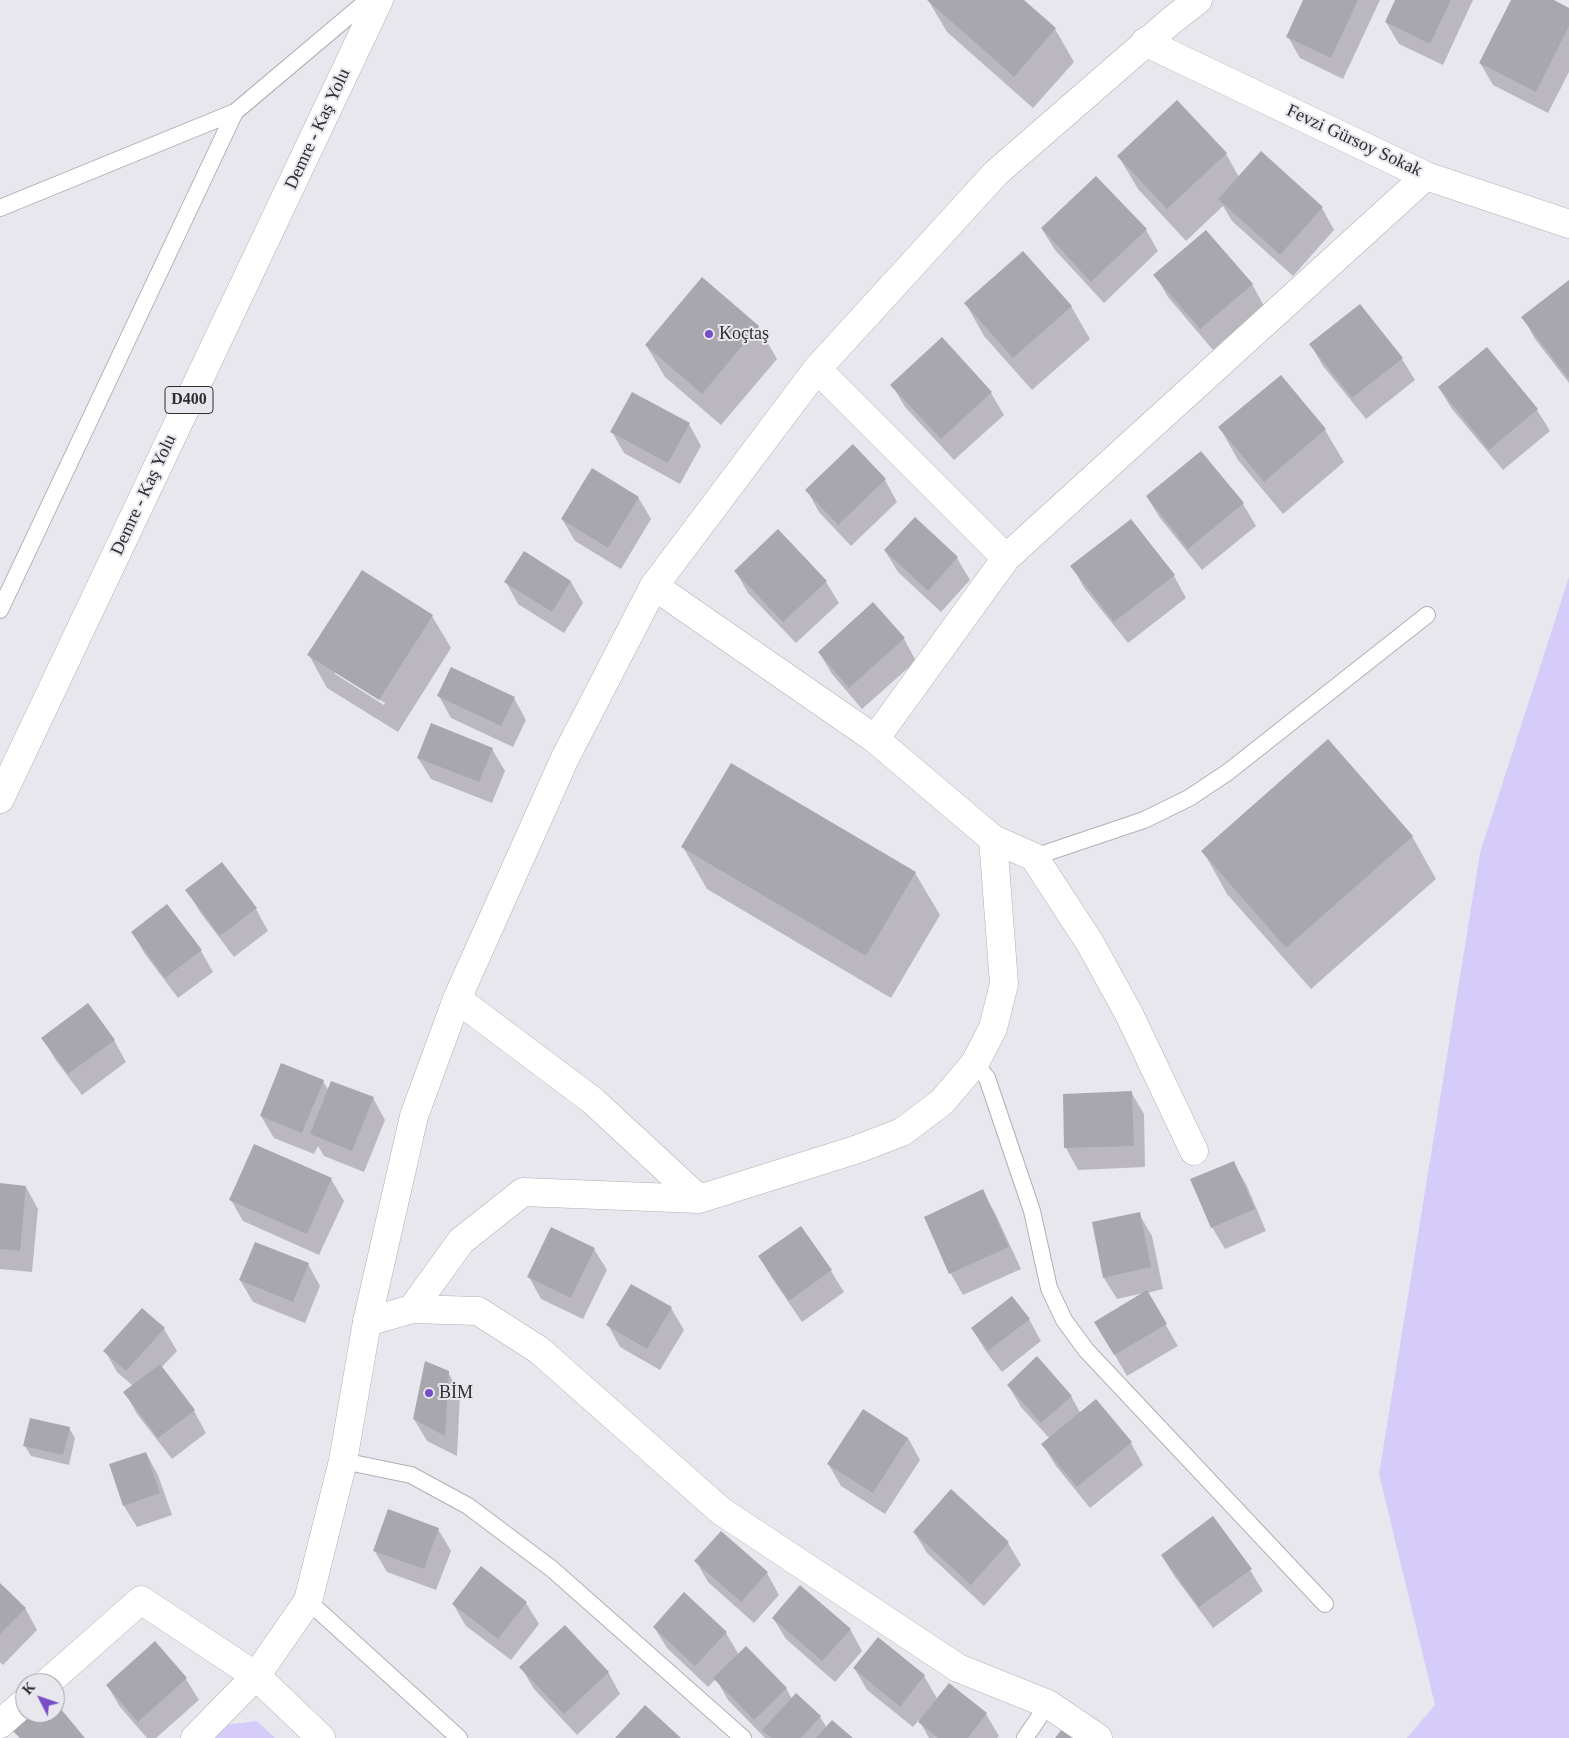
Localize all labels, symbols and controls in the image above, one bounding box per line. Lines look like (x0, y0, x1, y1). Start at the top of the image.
street label: Demre - Kaş Yolu (281, 65, 355, 193)
street label: Fevzi Gürsoy Sokak (1283, 100, 1425, 182)
place label: Koçtaş (719, 323, 769, 345)
marker: Koçtaş (703, 328, 715, 340)
road number: D400 (165, 386, 213, 414)
street label: Demre - Kaş Yolu (107, 431, 181, 559)
place label: BİM (439, 1382, 473, 1404)
marker: BİM (423, 1387, 435, 1399)
north arrow (15, 1673, 65, 1723)
text: K (20, 1679, 38, 1698)

